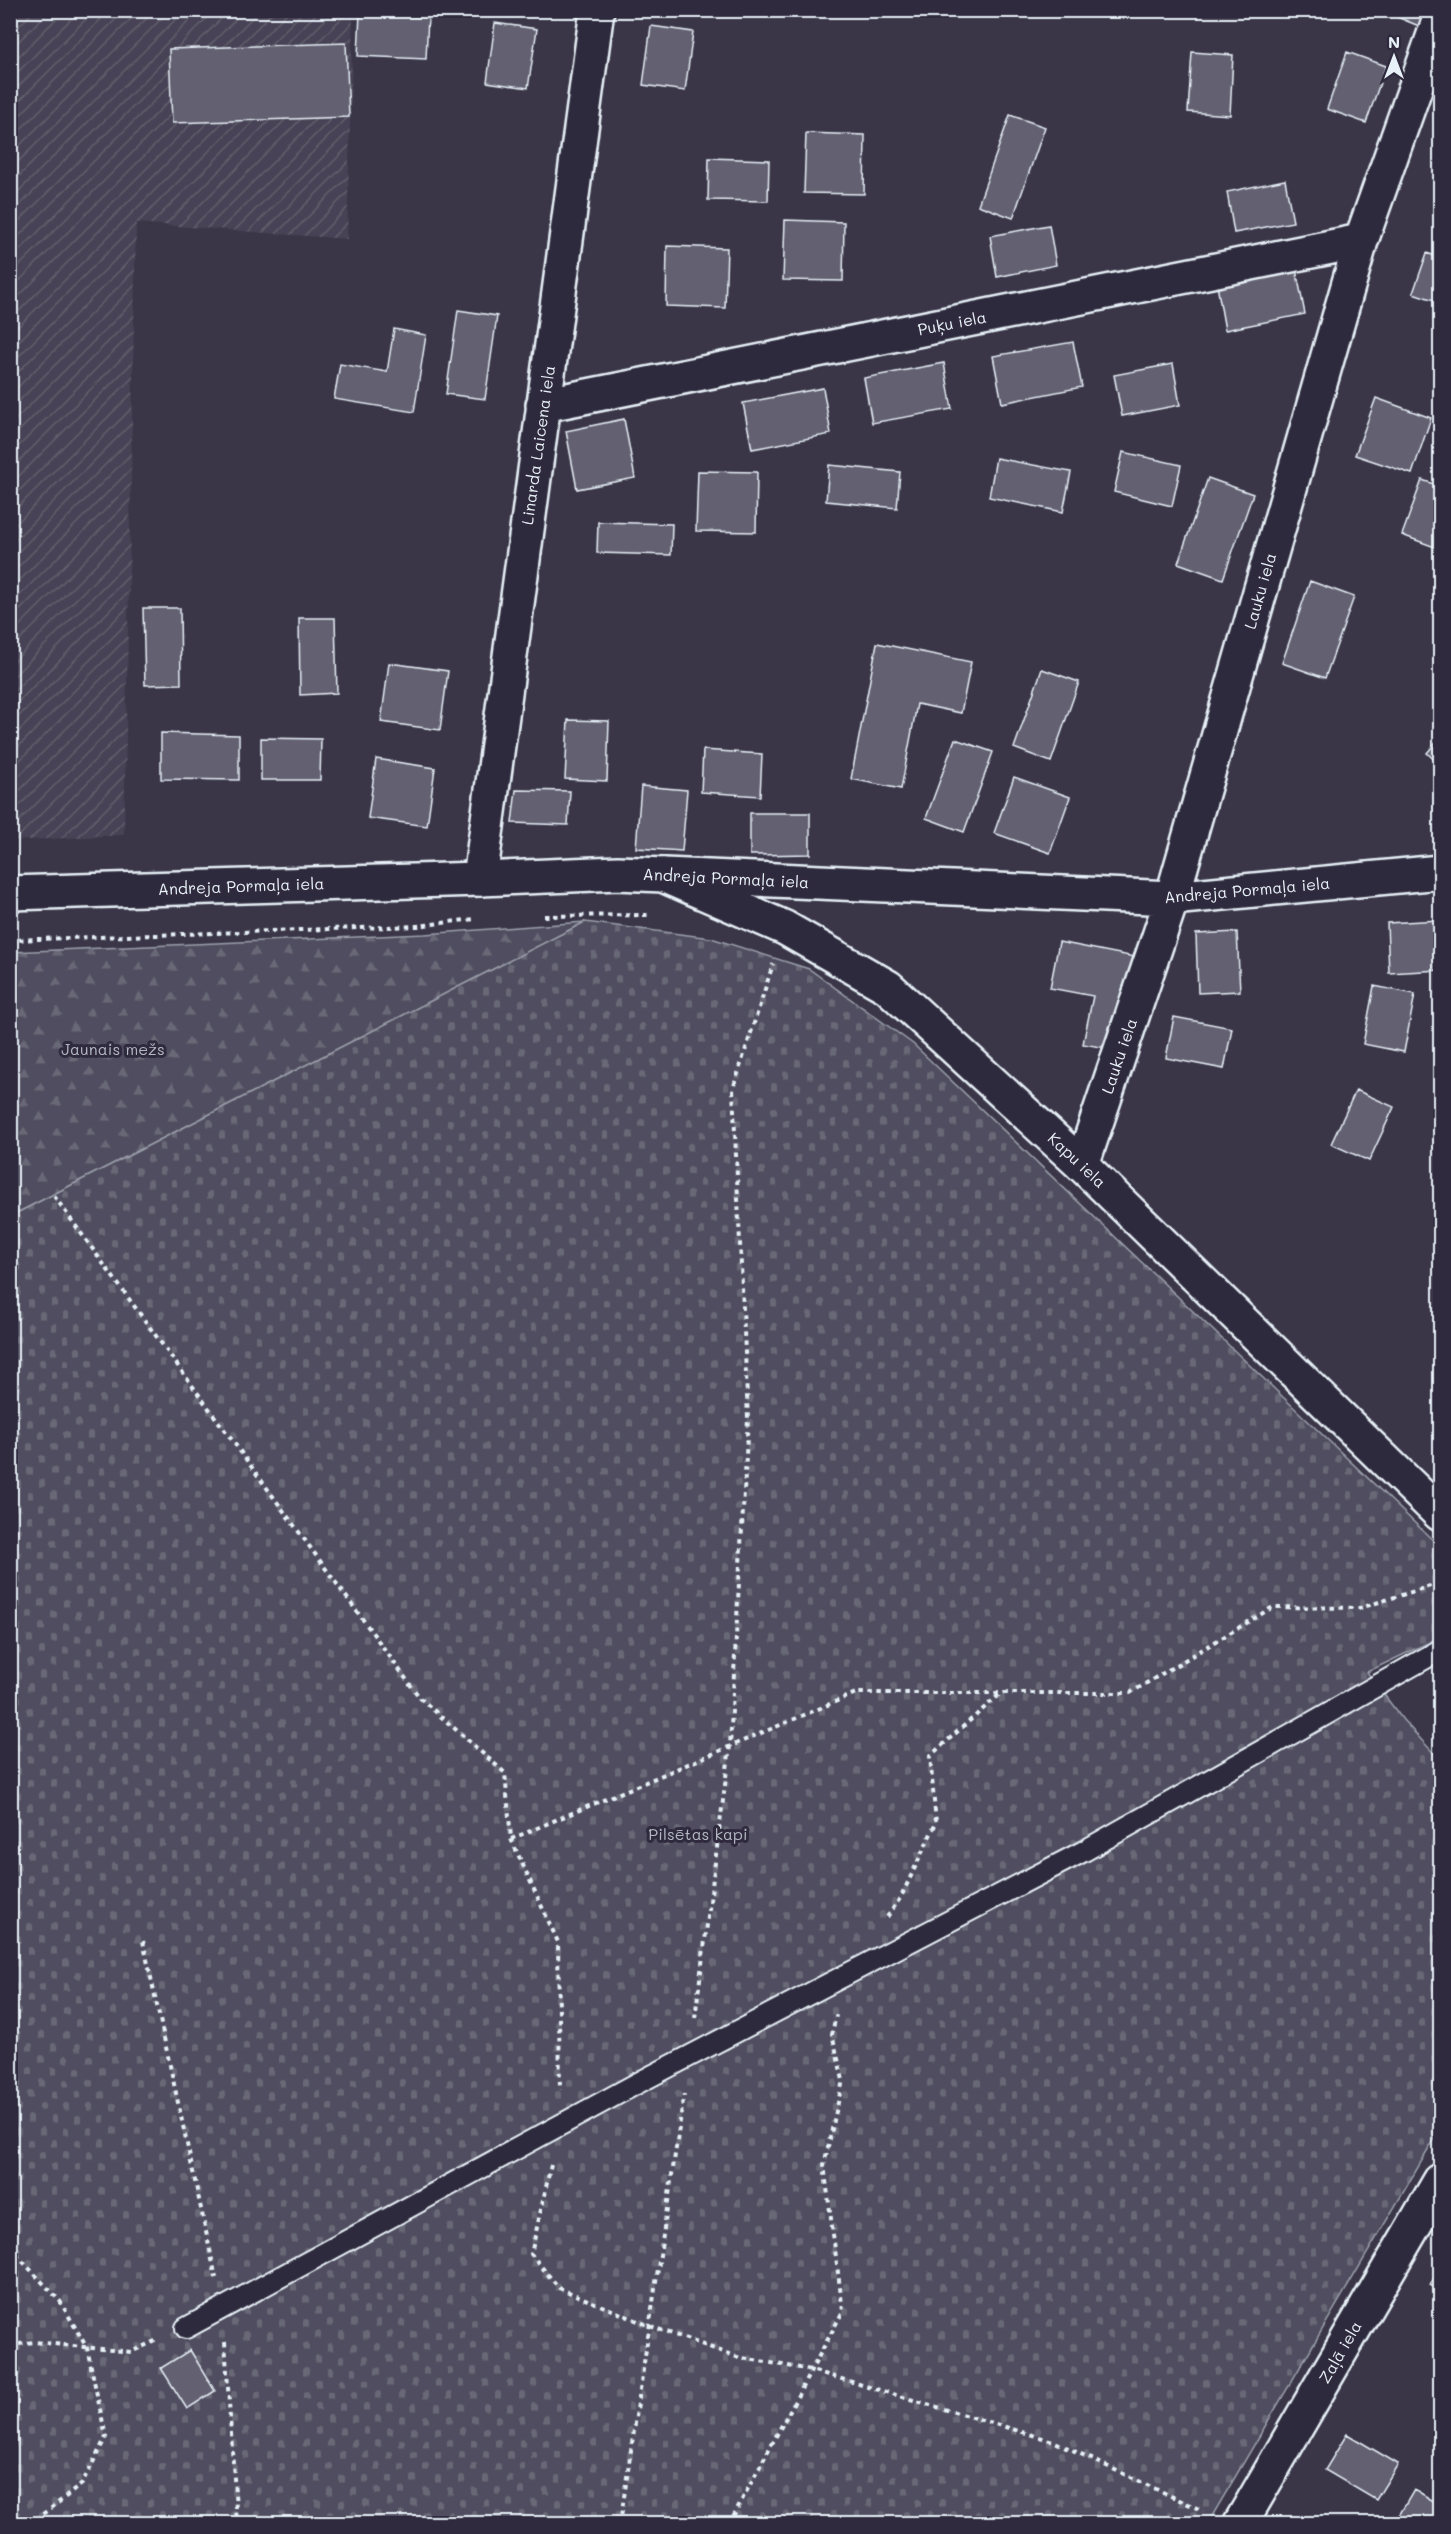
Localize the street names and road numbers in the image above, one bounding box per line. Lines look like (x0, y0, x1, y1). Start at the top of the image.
street label: Puķu iela (916, 306, 988, 340)
street label: Linarda Laicena iela (516, 364, 559, 526)
street label: Lauku iela (1239, 550, 1280, 631)
street label: Andreja Pormaļa iela (642, 863, 810, 893)
street label: Andreja Pormaļa iela (157, 872, 325, 900)
street label: Andreja Pormaļa iela (1163, 872, 1331, 908)
street label: Lauku iela (1096, 1015, 1141, 1096)
street label: Kapu iela (1044, 1127, 1111, 1192)
street label: Zaļā iela (1313, 2317, 1367, 2387)

